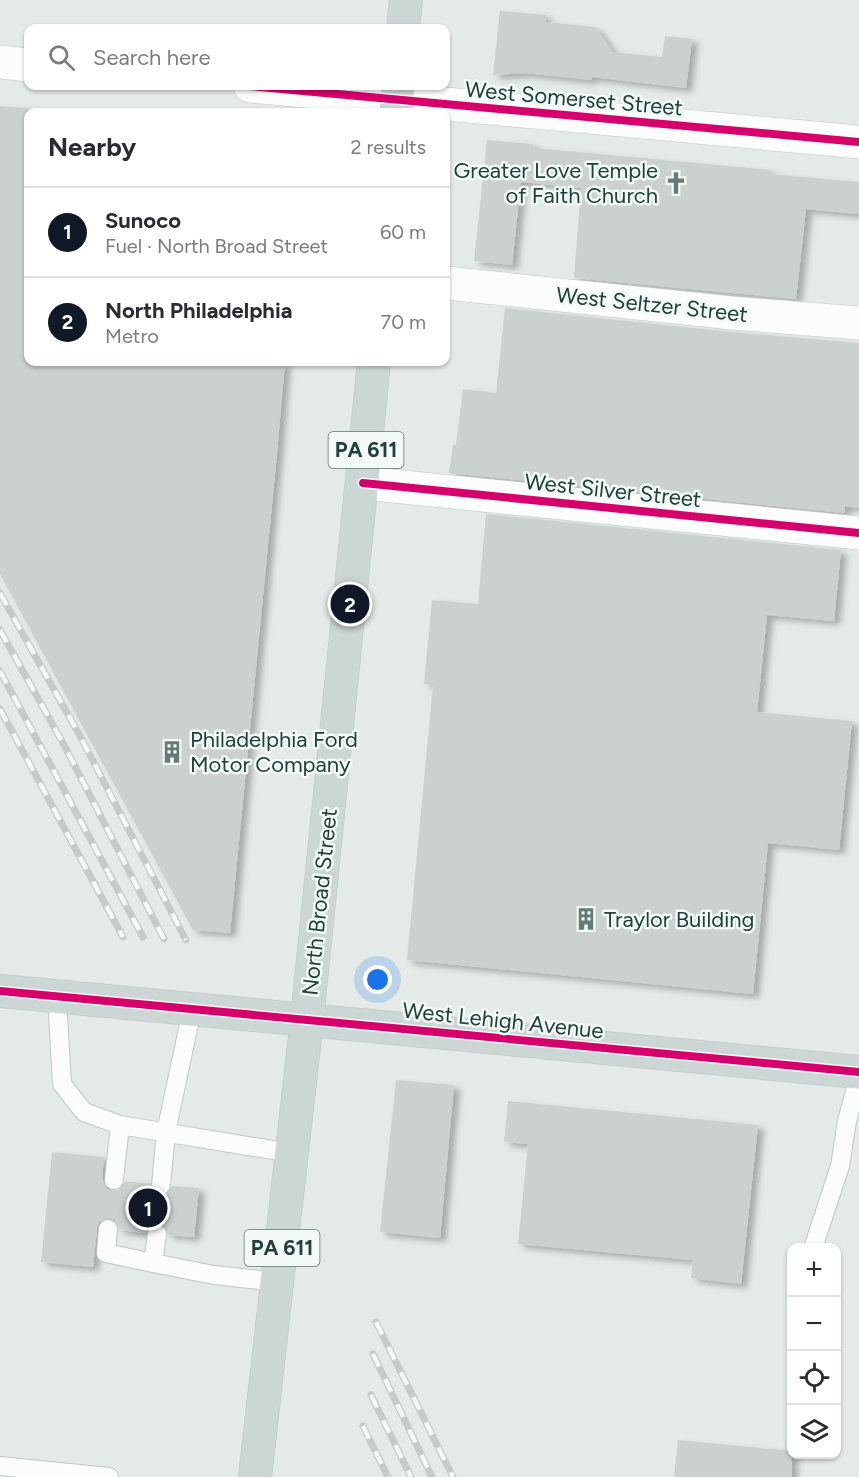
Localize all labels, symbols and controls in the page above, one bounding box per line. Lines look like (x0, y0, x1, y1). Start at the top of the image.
search box (24, 24, 450, 90)
icon: search (45, 41, 78, 74)
text: Search here (93, 44, 211, 71)
street label: West Somerset Street (464, 76, 684, 121)
text: Nearby (48, 131, 136, 163)
text: 2 results (350, 135, 426, 159)
place label: Greater Love Temple of Faith Church (454, 157, 658, 209)
church icon: Greater Love Temple of Faith Church (663, 170, 689, 196)
text: Sunoco (105, 207, 181, 234)
text: 1 (63, 220, 72, 244)
text: 60 m (380, 220, 426, 244)
text: Fuel · North Broad Street (105, 234, 328, 258)
street label: West Seltzer Street (555, 281, 749, 328)
text: North Philadelphia (105, 297, 292, 324)
text: 2 (62, 310, 73, 334)
text: 70 m (380, 310, 426, 334)
text: Metro (105, 324, 159, 348)
road number: PA 611 (328, 432, 404, 468)
street label: West Silver Street (523, 468, 703, 513)
pin: 2 (330, 582, 370, 626)
place label: Philadelphia Ford Motor Company (190, 726, 358, 778)
building icon: Philadelphia Ford Motor Company (159, 739, 185, 765)
street label: North Broad Street (296, 807, 343, 997)
building icon: Traylor Building (573, 906, 599, 932)
place label: Traylor Building (604, 906, 755, 933)
your location (363, 965, 392, 994)
street label: West Lehigh Avenue (401, 997, 605, 1044)
pin: 1 (128, 1186, 168, 1230)
road number: PA 611 (244, 1230, 320, 1266)
map controls (787, 1243, 841, 1459)
button: + (787, 1243, 841, 1297)
button: − (787, 1297, 841, 1351)
button: locate (787, 1351, 841, 1405)
button: layers (787, 1405, 841, 1459)

